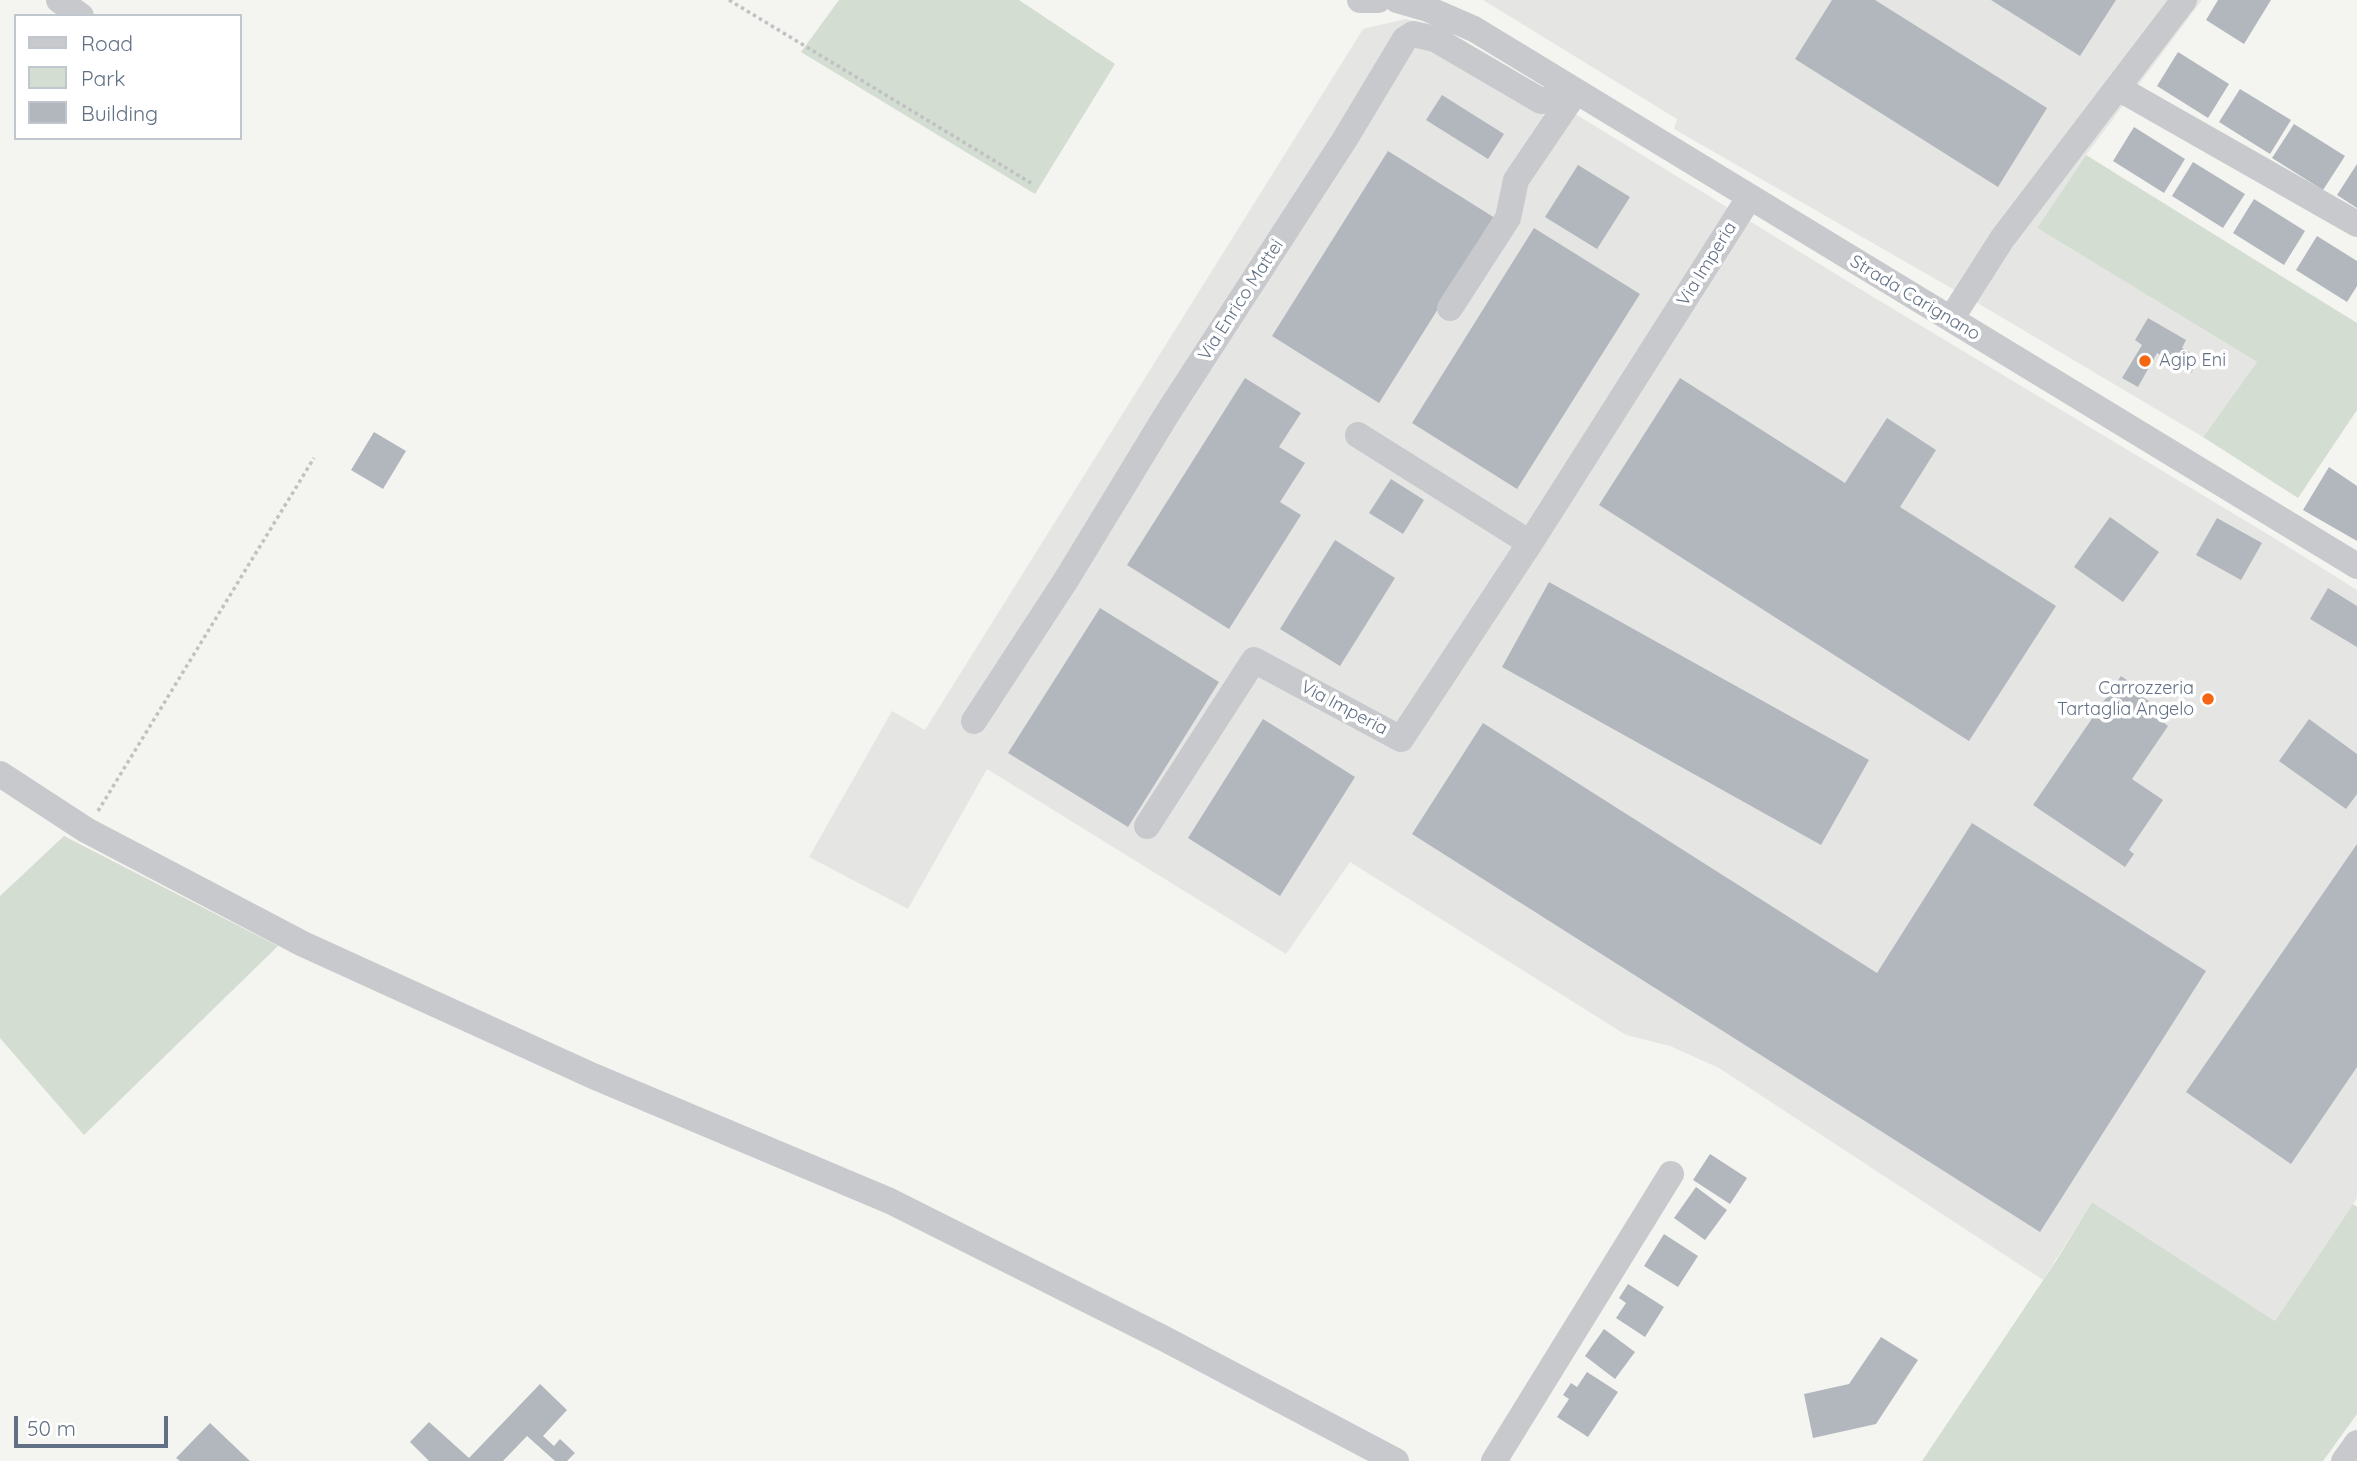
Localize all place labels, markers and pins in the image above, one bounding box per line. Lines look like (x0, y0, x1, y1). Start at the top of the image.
place label: Agip Eni (2159, 350, 2226, 372)
marker: Agip Eni (2137, 353, 2153, 369)
place label: Carrozzeria Tartaglia Angelo (2057, 678, 2194, 720)
marker: Carrozzeria Tartaglia Angelo (2200, 691, 2216, 707)

